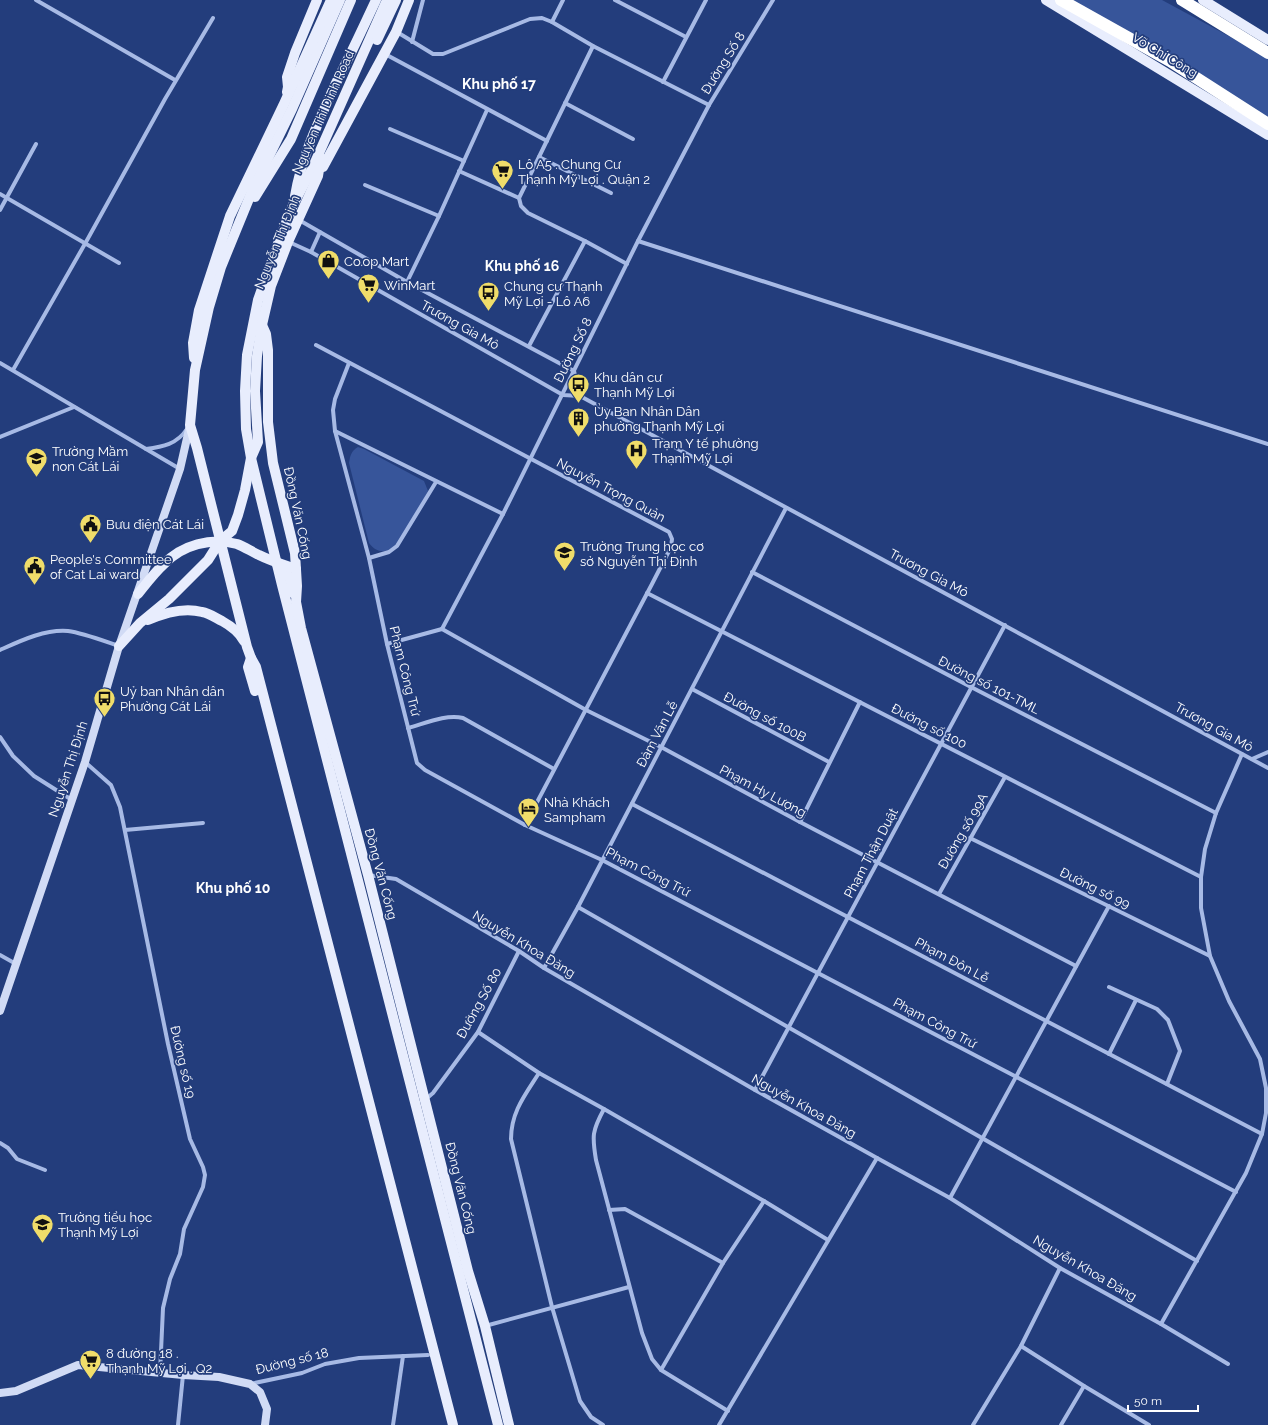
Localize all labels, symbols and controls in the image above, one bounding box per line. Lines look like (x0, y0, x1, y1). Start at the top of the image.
street label: Đường Số 8 (698, 29, 748, 97)
street label: Võ Chí Công (1129, 30, 1201, 80)
street label: Nguyen Thi Dinh Road (289, 48, 357, 176)
district label: Khu phố 17 (462, 76, 536, 92)
place label: Lô A5 . Chung Cư Thạnh Mỹ Lợi . Quận 2 (518, 157, 650, 187)
supermarket icon: Lô A5 . Chung Cư Thạnh Mỹ Lợi . Quận 2 (490, 158, 516, 191)
street label: Nguyễn Thị Định (251, 193, 303, 291)
shop icon: Co.op Mart (316, 248, 342, 281)
place label: Co.op Mart (344, 254, 410, 269)
district label: Khu phố 16 (485, 258, 559, 274)
supermarket icon: WinMart (356, 272, 382, 305)
place label: WinMart (384, 278, 436, 293)
place label: Chung cư Thạnh Mỹ Lợi - Lô A6 (504, 279, 603, 309)
bus stop icon: Chung cư Thạnh Mỹ Lợi - Lô A6 (476, 280, 502, 313)
street label: Trương Gia Mô (418, 297, 502, 353)
street label: Đường Số 8 (551, 315, 595, 385)
place label: Khu dân cư Thạnh Mỹ Lợi (594, 370, 675, 400)
bus stop icon: Khu dân cư Thạnh Mỹ Lợi (566, 371, 592, 404)
place label: Ủy Ban Nhân Dân phường Thạnh Mỹ Lợi (594, 403, 724, 434)
building icon: Ủy Ban Nhân Dân phường Thạnh Mỹ Lợi (566, 405, 592, 438)
place label: Trạm Y tế phường Thạnh Mỹ Lợi (652, 436, 759, 466)
hospital icon: Trạm Y tế phường Thạnh Mỹ Lợi (624, 437, 650, 470)
place label: Trường Mầm non Cát Lái (52, 444, 128, 474)
school or university icon: Trường Mầm non Cát Lái (23, 445, 49, 478)
street label: Nguyễn Trọng Quản (554, 455, 668, 525)
street label: Đồng Văn Cống (281, 465, 315, 561)
public building icon: Bưu điện Cát Lái (78, 511, 104, 544)
place label: Bưu điện Cát Lái (106, 517, 204, 532)
place label: Trường Trung học cơ sở Nguyễn Thị Định (580, 539, 704, 569)
school or university icon: Trường Trung học cơ sở Nguyễn Thị Định (551, 540, 577, 573)
street label: Trương Gia Mô (887, 546, 971, 600)
place label: People's Committee of Cat Lai ward (50, 552, 172, 582)
public building icon: People's Committee of Cat Lai ward (21, 553, 47, 586)
street label: Phạm Công Trứ (387, 624, 424, 719)
street label: Đường số 101-TML (936, 653, 1042, 717)
place label: Uỷ ban Nhân dân Phường Cát Lái (120, 684, 225, 714)
bus stop icon: Uỷ ban Nhân dân Phường Cát Lái (92, 685, 118, 718)
street label: Đường số 100B (721, 689, 809, 745)
street label: Đàm Văn Lễ (633, 698, 681, 770)
street label: Trương Gia Mô (1172, 699, 1256, 755)
street label: Đường số 100 (889, 701, 969, 751)
street label: Nguyễn Thị Định (45, 719, 91, 819)
street label: Phạm Hy Lượng (717, 762, 809, 820)
street label: Đường số 99A (935, 790, 991, 872)
place label: Nhà Khách Sampham (544, 795, 610, 825)
hotel icon: Nhà Khách Sampham (515, 796, 541, 829)
street label: Phạm Thận Duật (841, 805, 901, 900)
street label: Đồng Văn Cống (362, 827, 400, 921)
street label: Phạm Công Trứ (603, 844, 694, 900)
street label: Đường số 99 (1057, 865, 1133, 912)
district label: Khu phố 10 (196, 880, 270, 896)
street label: Nguyễn Khoa Đăng (470, 907, 578, 981)
street label: Phạm Đôn Lễ (913, 934, 992, 986)
street label: Đường Số 80 (453, 965, 505, 1041)
street label: Phạm Công Trứ (891, 995, 980, 1052)
street label: Đường số 19 (167, 1024, 199, 1100)
street label: Nguyễn Khoa Đăng (749, 1071, 859, 1141)
street label: Đồng Văn Cống (442, 1141, 480, 1235)
place label: Trường tiểu học Thạnh Mỹ Lợi (58, 1210, 152, 1240)
school or university icon: Trường tiểu học Thạnh Mỹ Lợi (29, 1211, 55, 1244)
street label: Nguyễn Khoa Đăng (1030, 1232, 1140, 1304)
street label: Đường số 18 (254, 1345, 330, 1377)
place label: 8 đường 18 . Thạnh Mỹ Lợi . Q2 (106, 1346, 212, 1376)
supermarket icon: 8 đường 18 . Thạnh Mỹ Lợi . Q2 (77, 1347, 103, 1380)
scale bar (1128, 1387, 1198, 1413)
text: 50 m (1134, 1394, 1162, 1408)

